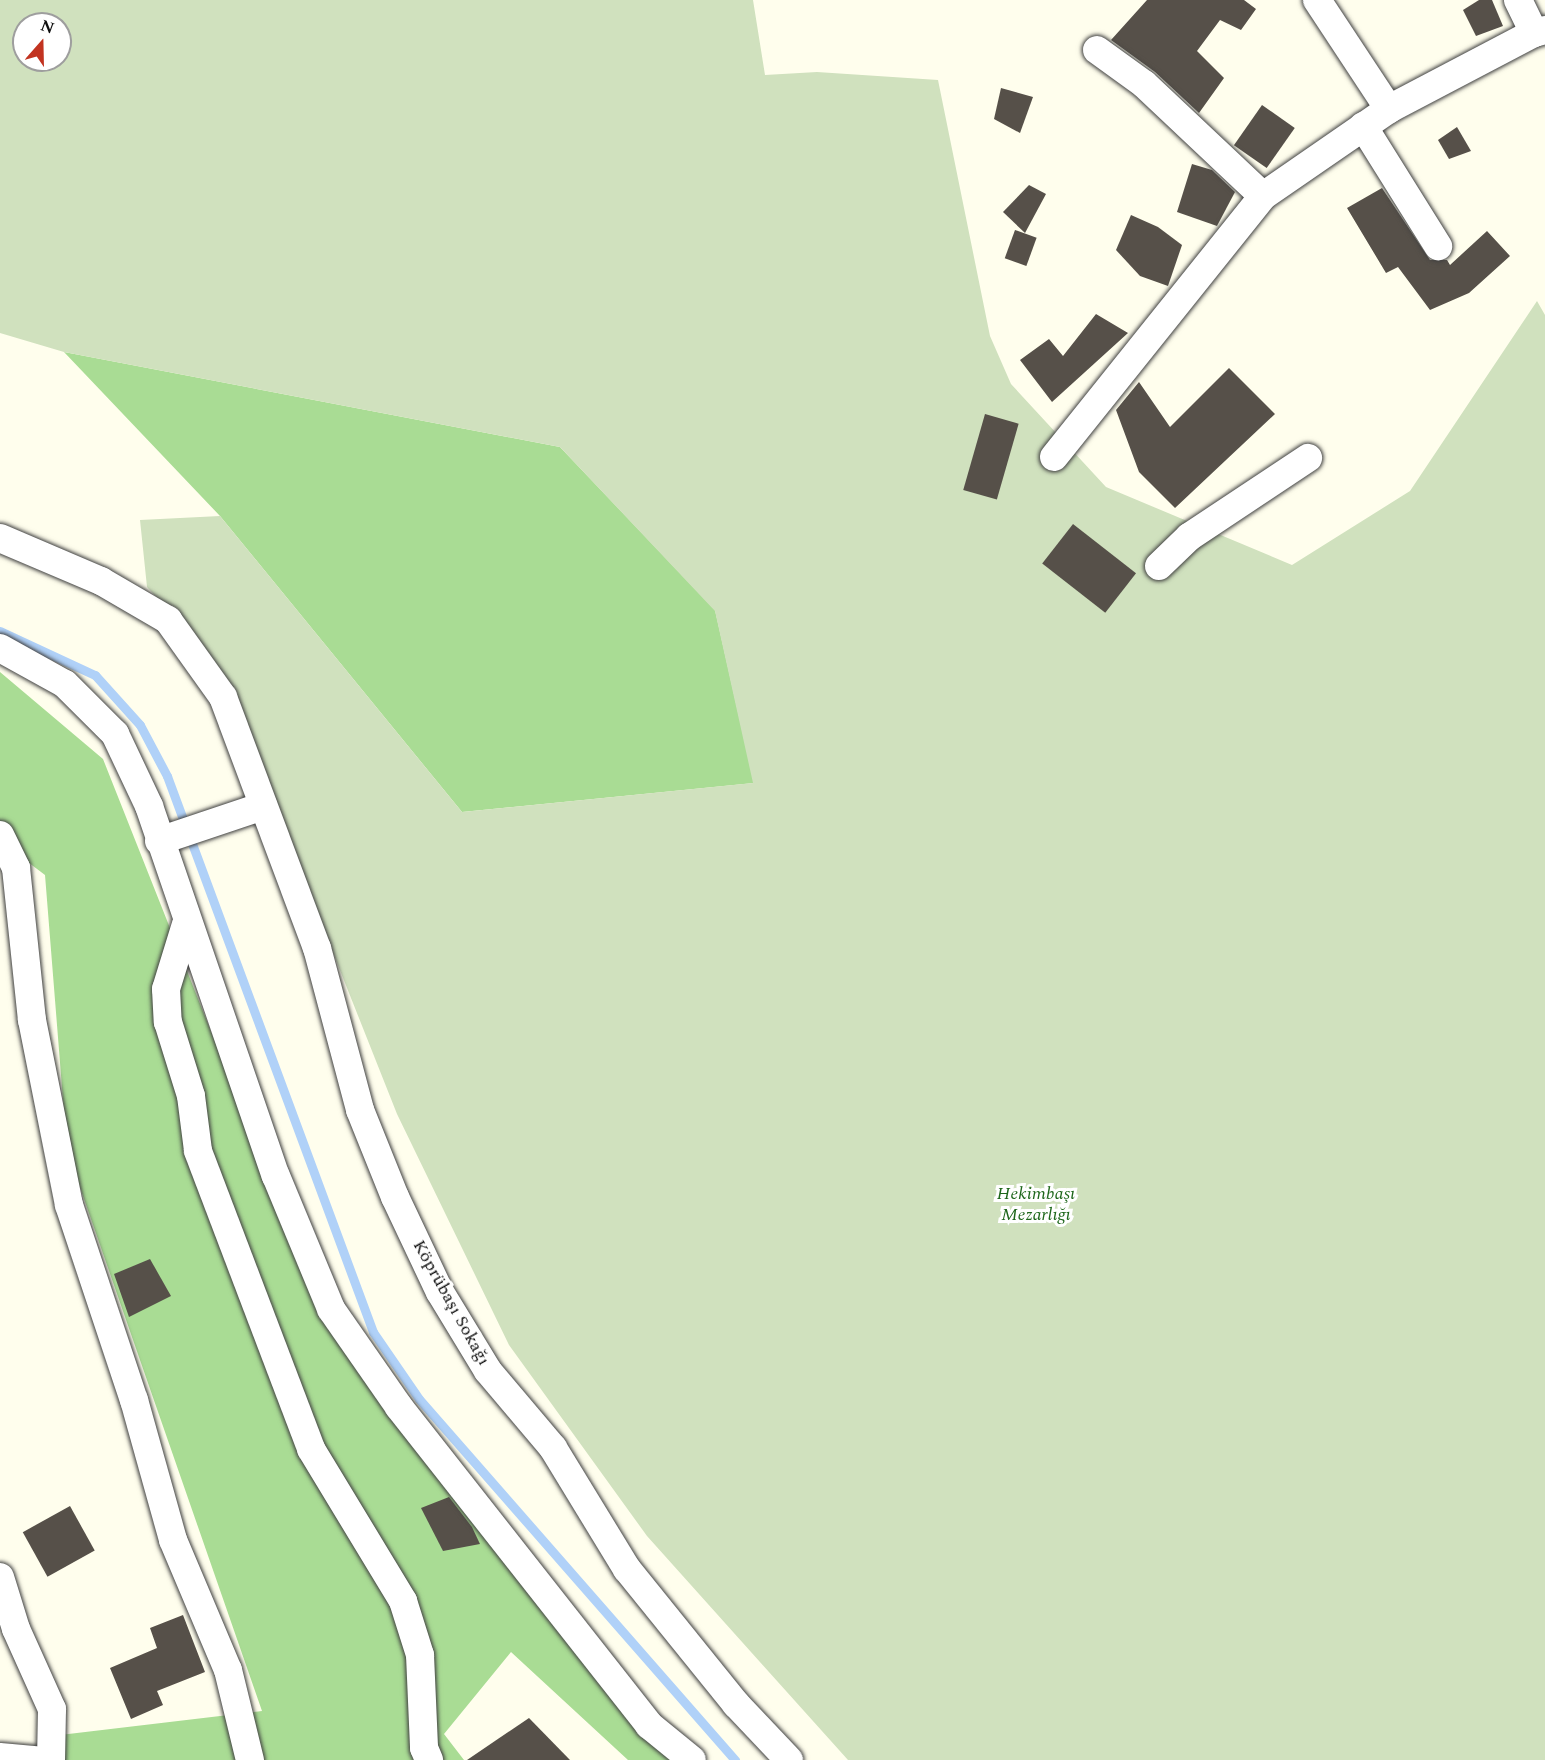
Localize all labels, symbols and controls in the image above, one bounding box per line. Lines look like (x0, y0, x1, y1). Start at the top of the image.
north arrow (12, 12, 72, 72)
text: N (37, 13, 58, 40)
park label: Hekimbaşı Mezarlığı (997, 1184, 1075, 1226)
street label: Köprübaşı Sokağı (408, 1236, 494, 1370)

